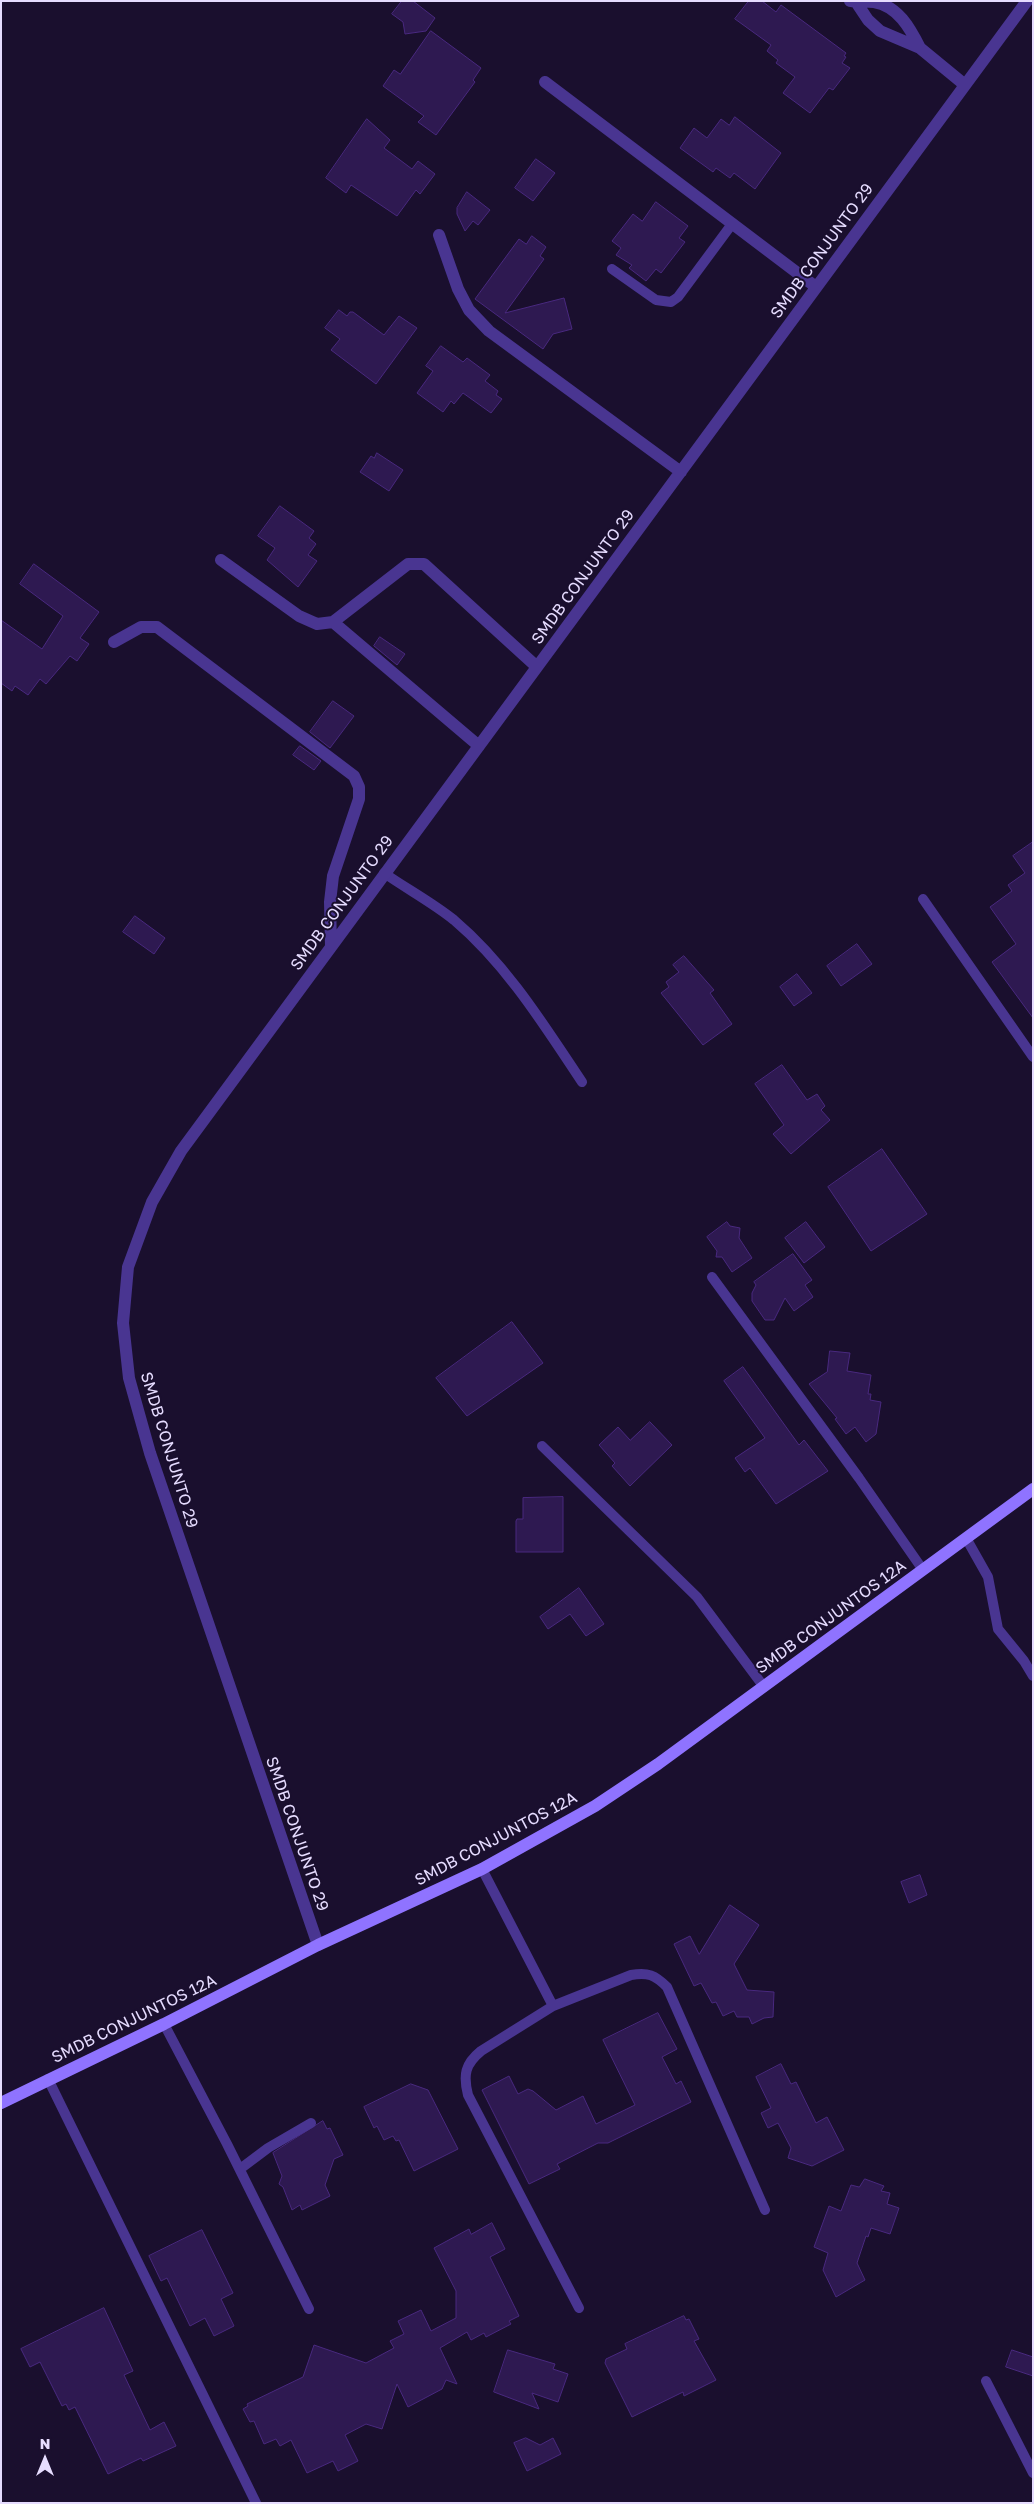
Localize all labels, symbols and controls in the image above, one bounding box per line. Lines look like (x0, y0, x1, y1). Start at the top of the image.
street label: SMDB CONJUNTO 29 (767, 180, 877, 322)
street label: SMDB CONJUNTO 29 (528, 506, 638, 648)
street label: SMDB CONJUNTO 29 (287, 832, 397, 974)
street label: SMDB CONJUNTO 29 (136, 1370, 202, 1530)
street label: SMDB CONJUNTOS 12A (752, 1556, 910, 1678)
street label: SMDB CONJUNTO 29 (262, 1754, 332, 1914)
street label: SMDB CONJUNTOS 12A (412, 1788, 580, 1890)
street label: SMDB CONJUNTOS 12A (48, 1971, 220, 2067)
north arrow (20, 2434, 70, 2484)
text: N (40, 2435, 50, 2452)

